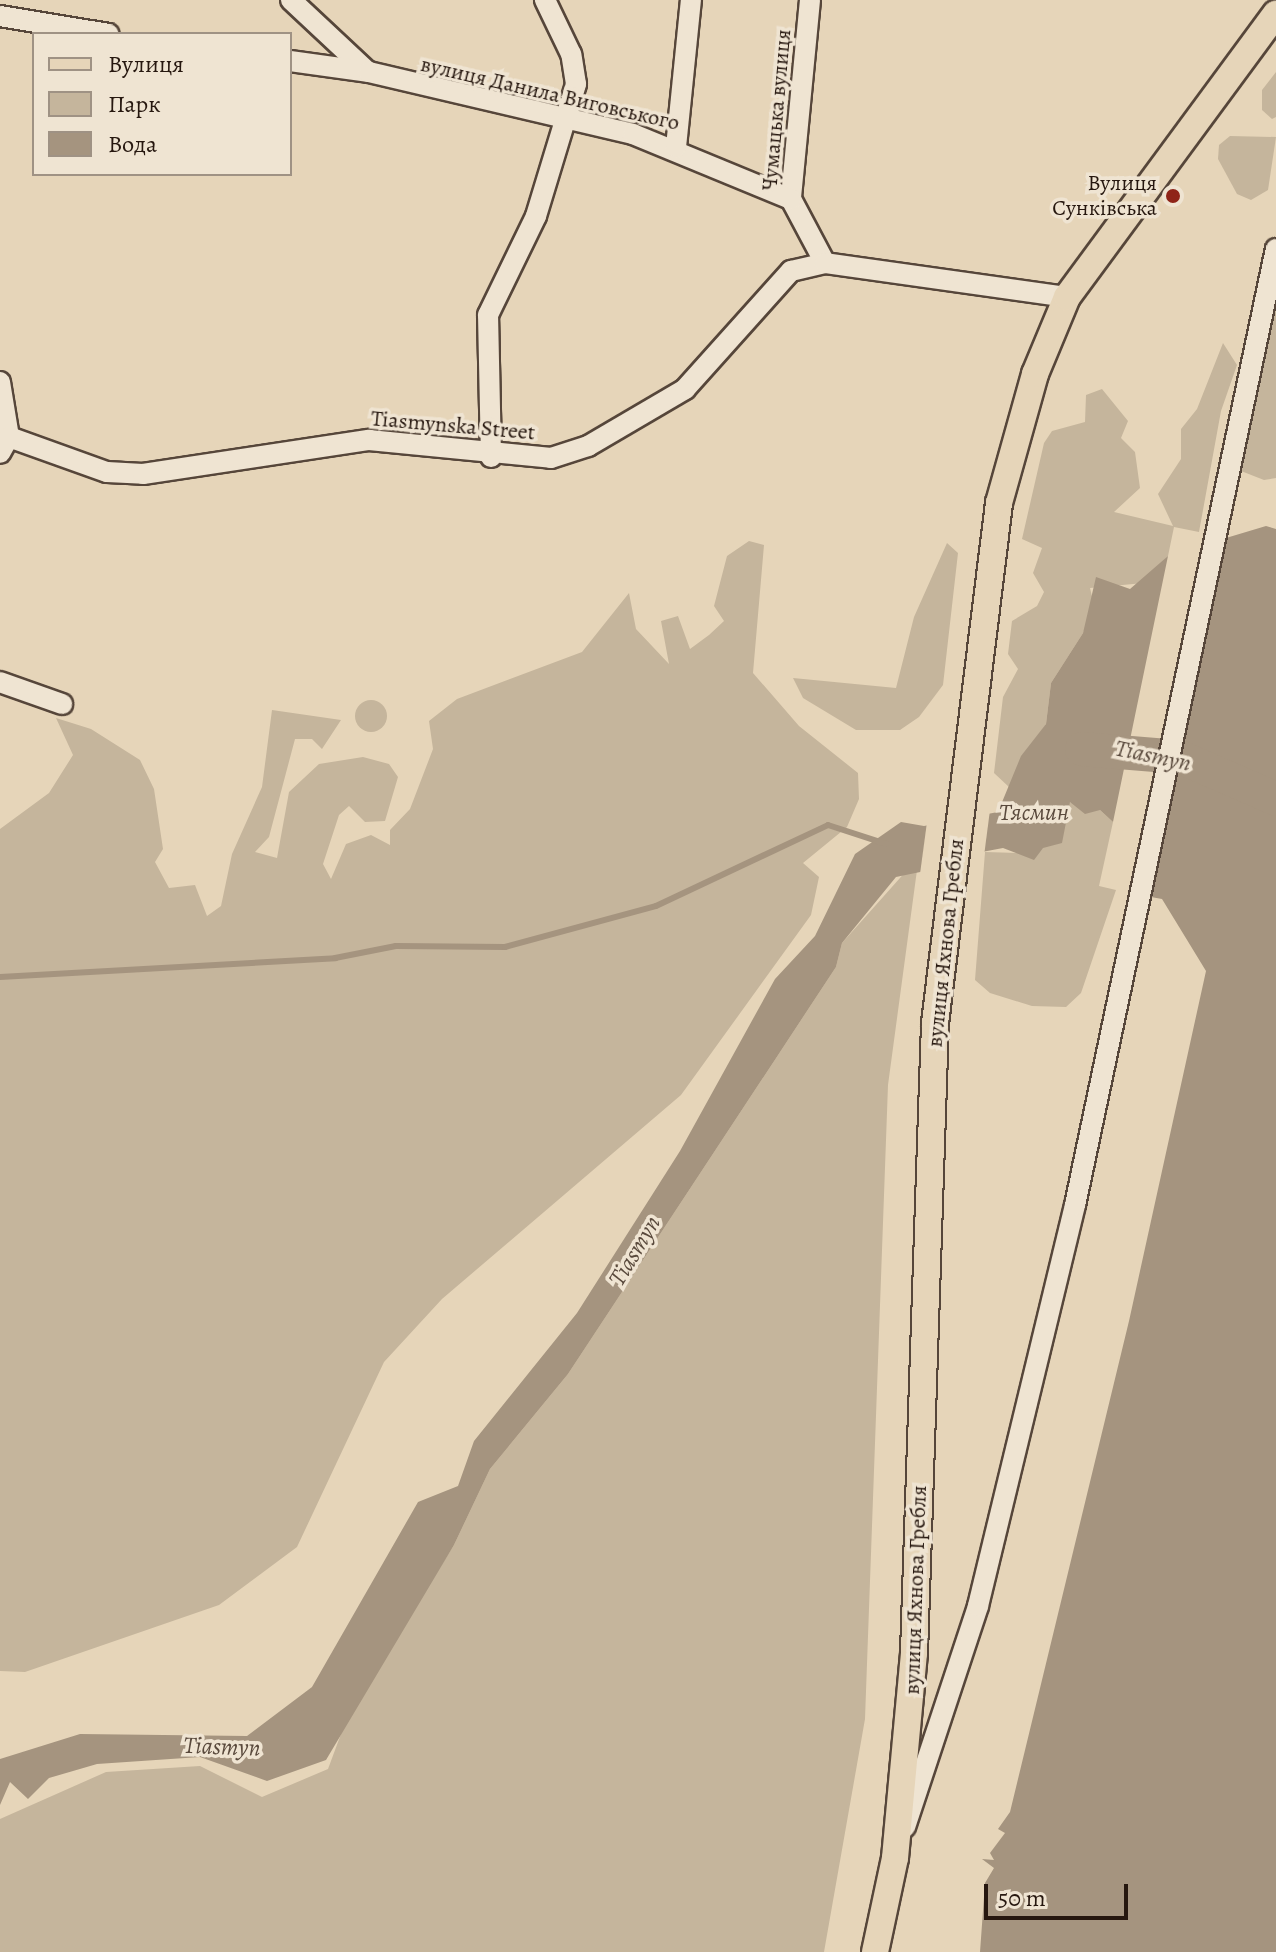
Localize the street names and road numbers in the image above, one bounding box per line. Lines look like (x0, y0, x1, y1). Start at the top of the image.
street label: Чумацька вулиця (757, 28, 797, 192)
street label: вулиця Данила Виговського (418, 51, 682, 137)
street label: Tiasmynska Street (370, 406, 536, 446)
street label: вулиця Яхнова Гребля (922, 838, 970, 1048)
street label: вулиця Яхнова Гребля (899, 1485, 933, 1695)

